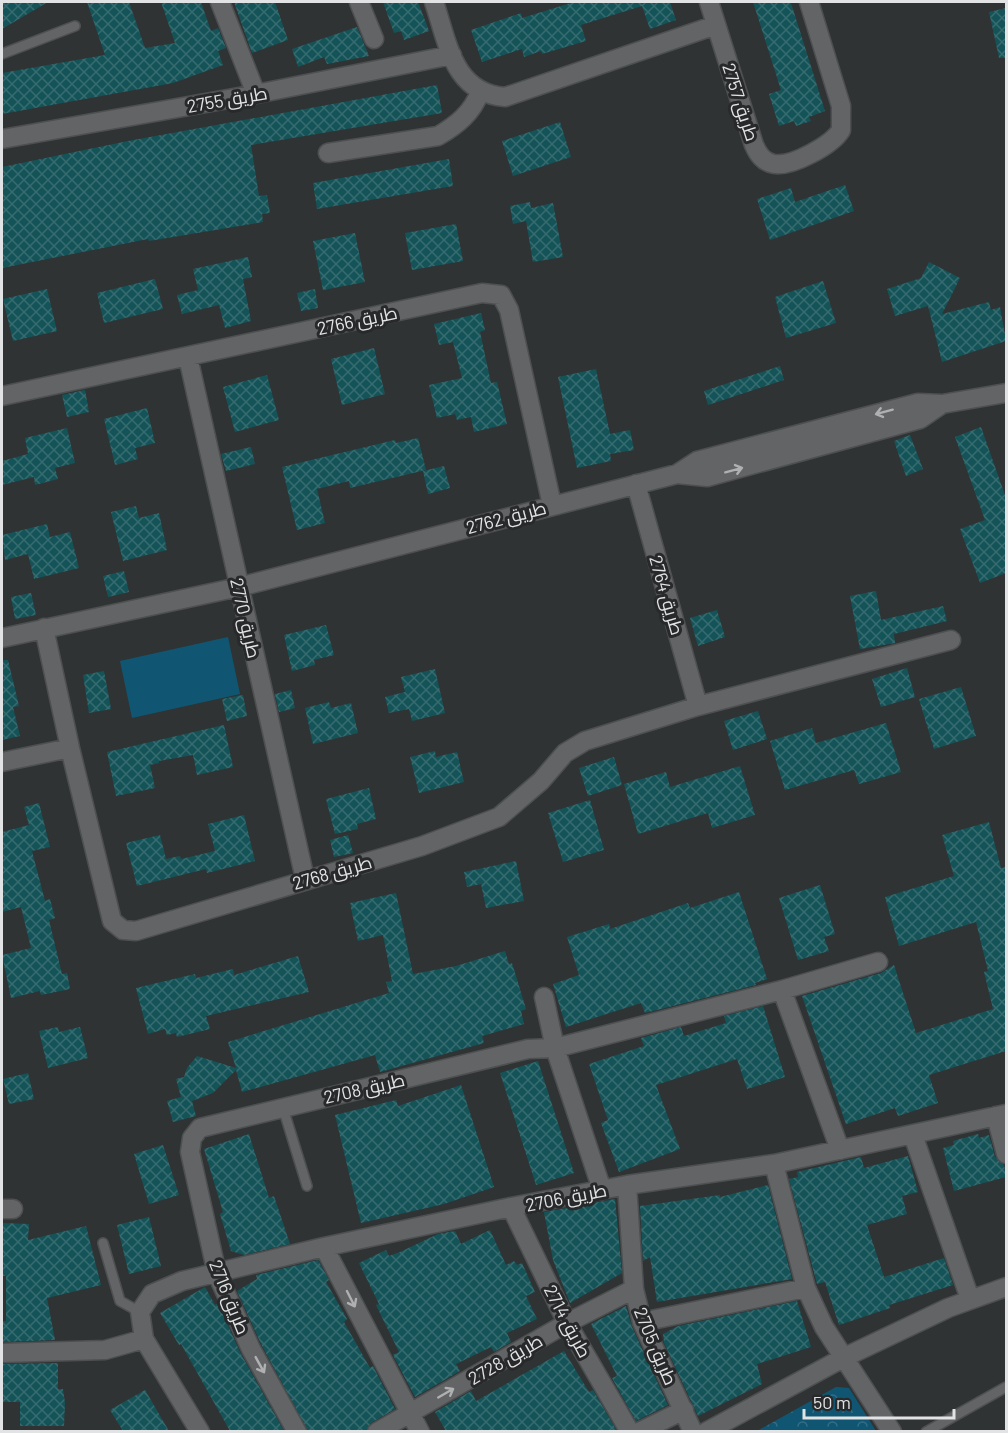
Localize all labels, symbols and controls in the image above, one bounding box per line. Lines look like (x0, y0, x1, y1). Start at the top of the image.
street label: طريق 2757 (716, 60, 764, 144)
street label: طريق 2755 (185, 81, 269, 119)
street label: طريق 2766 (315, 301, 400, 341)
one-way arrow (875, 407, 894, 418)
one-way arrow (724, 463, 743, 475)
street label: طريق 2762 (464, 496, 549, 540)
street label: طريق 2764 (643, 553, 689, 638)
street label: طريق 2770 (224, 576, 266, 661)
street label: طريق 2768 (290, 850, 375, 896)
street label: طريق 2708 (321, 1068, 407, 1110)
street label: طريق 2706 (523, 1178, 609, 1218)
street label: طريق 2716 (203, 1256, 255, 1338)
street label: طريق 2714 (538, 1281, 596, 1362)
one-way arrow (346, 1289, 357, 1307)
street label: طريق 2705 (628, 1304, 682, 1389)
street label: طريق 2728 (464, 1329, 547, 1391)
one-way arrow (254, 1356, 266, 1373)
scale bar (804, 1382, 954, 1420)
one-way arrow (437, 1387, 454, 1399)
text: 50 m (813, 1391, 851, 1413)

